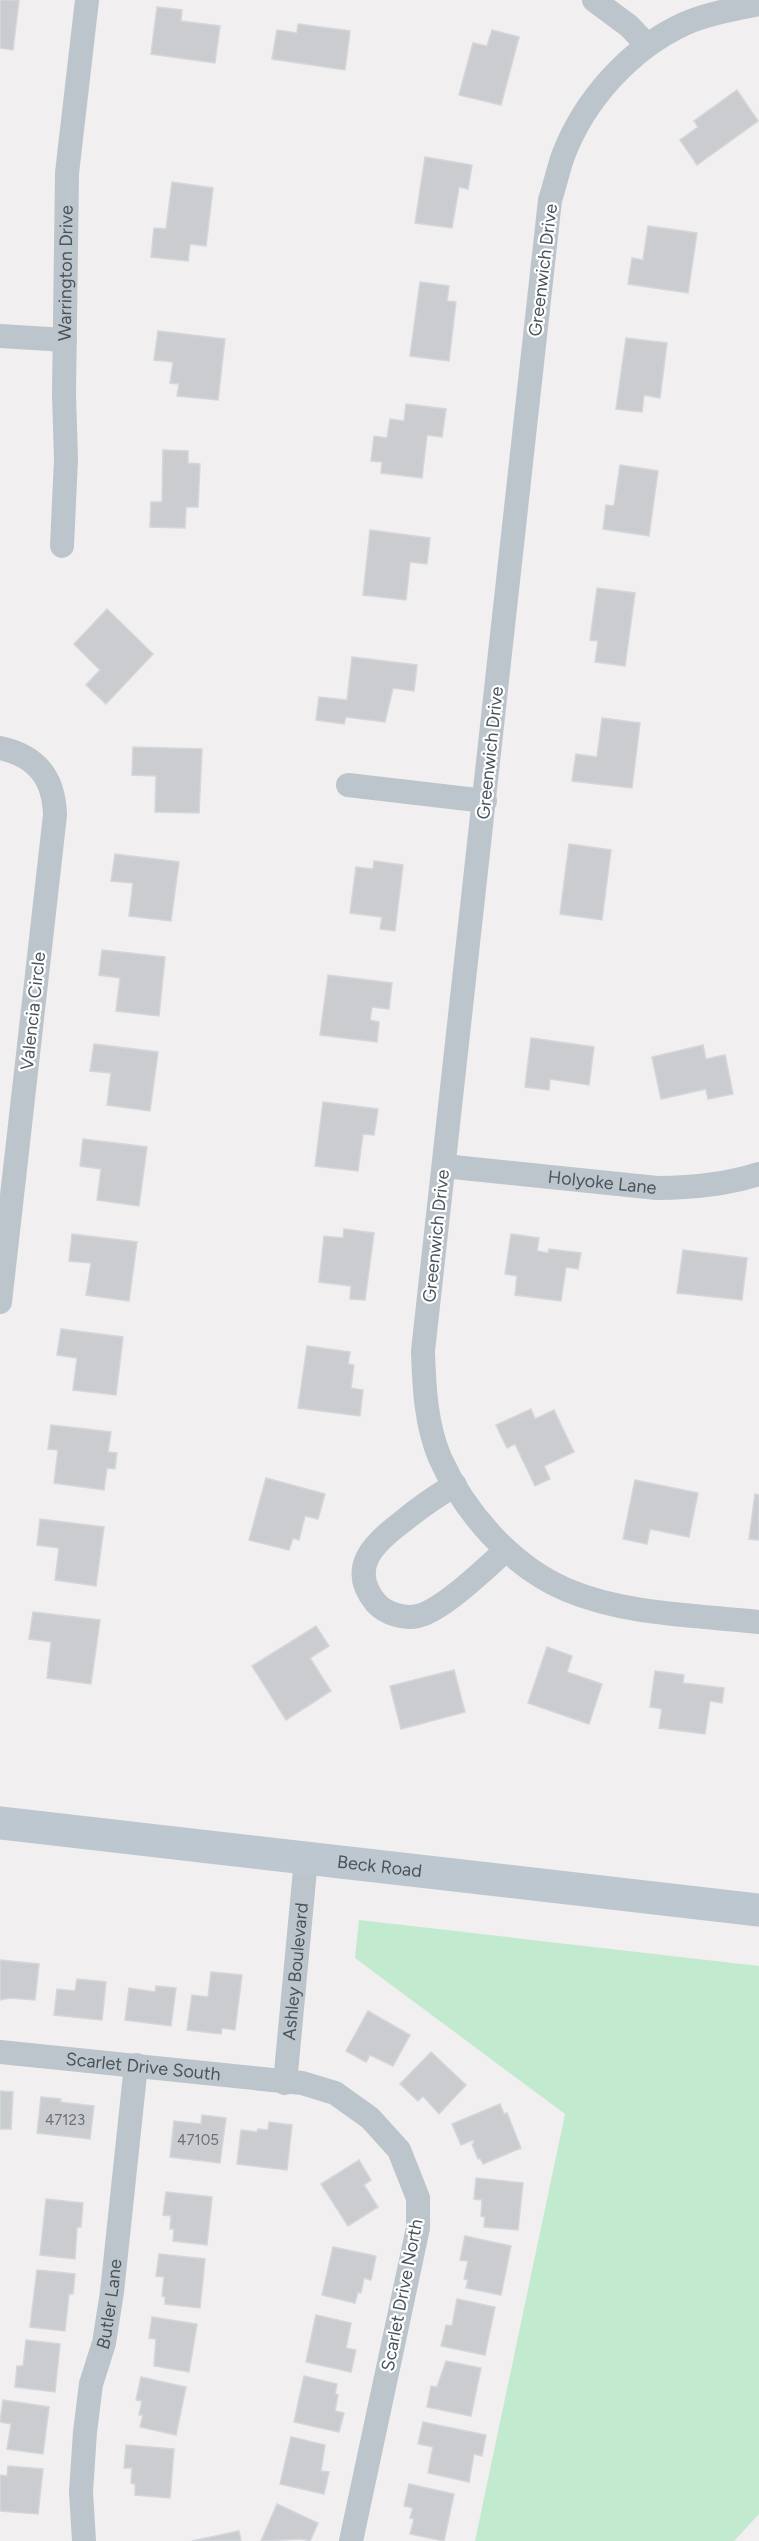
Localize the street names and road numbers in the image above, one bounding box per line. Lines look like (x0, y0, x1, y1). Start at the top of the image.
street label: Greenwich Drive (524, 202, 562, 338)
street label: Warrington Drive (54, 205, 78, 341)
street label: Greenwich Drive (472, 685, 508, 821)
street label: Valencia Circle (16, 950, 50, 1071)
street label: Holyoke Lane (547, 1166, 658, 1199)
street label: Greenwich Drive (418, 1168, 454, 1304)
street label: Beck Road (336, 1851, 423, 1882)
street label: Ashley Boulevard (278, 1902, 313, 2041)
street label: Scarlet Drive South (65, 2048, 222, 2086)
street label: Scarlet Drive North (376, 2217, 428, 2373)
street label: Butler Lane (92, 2258, 126, 2352)

